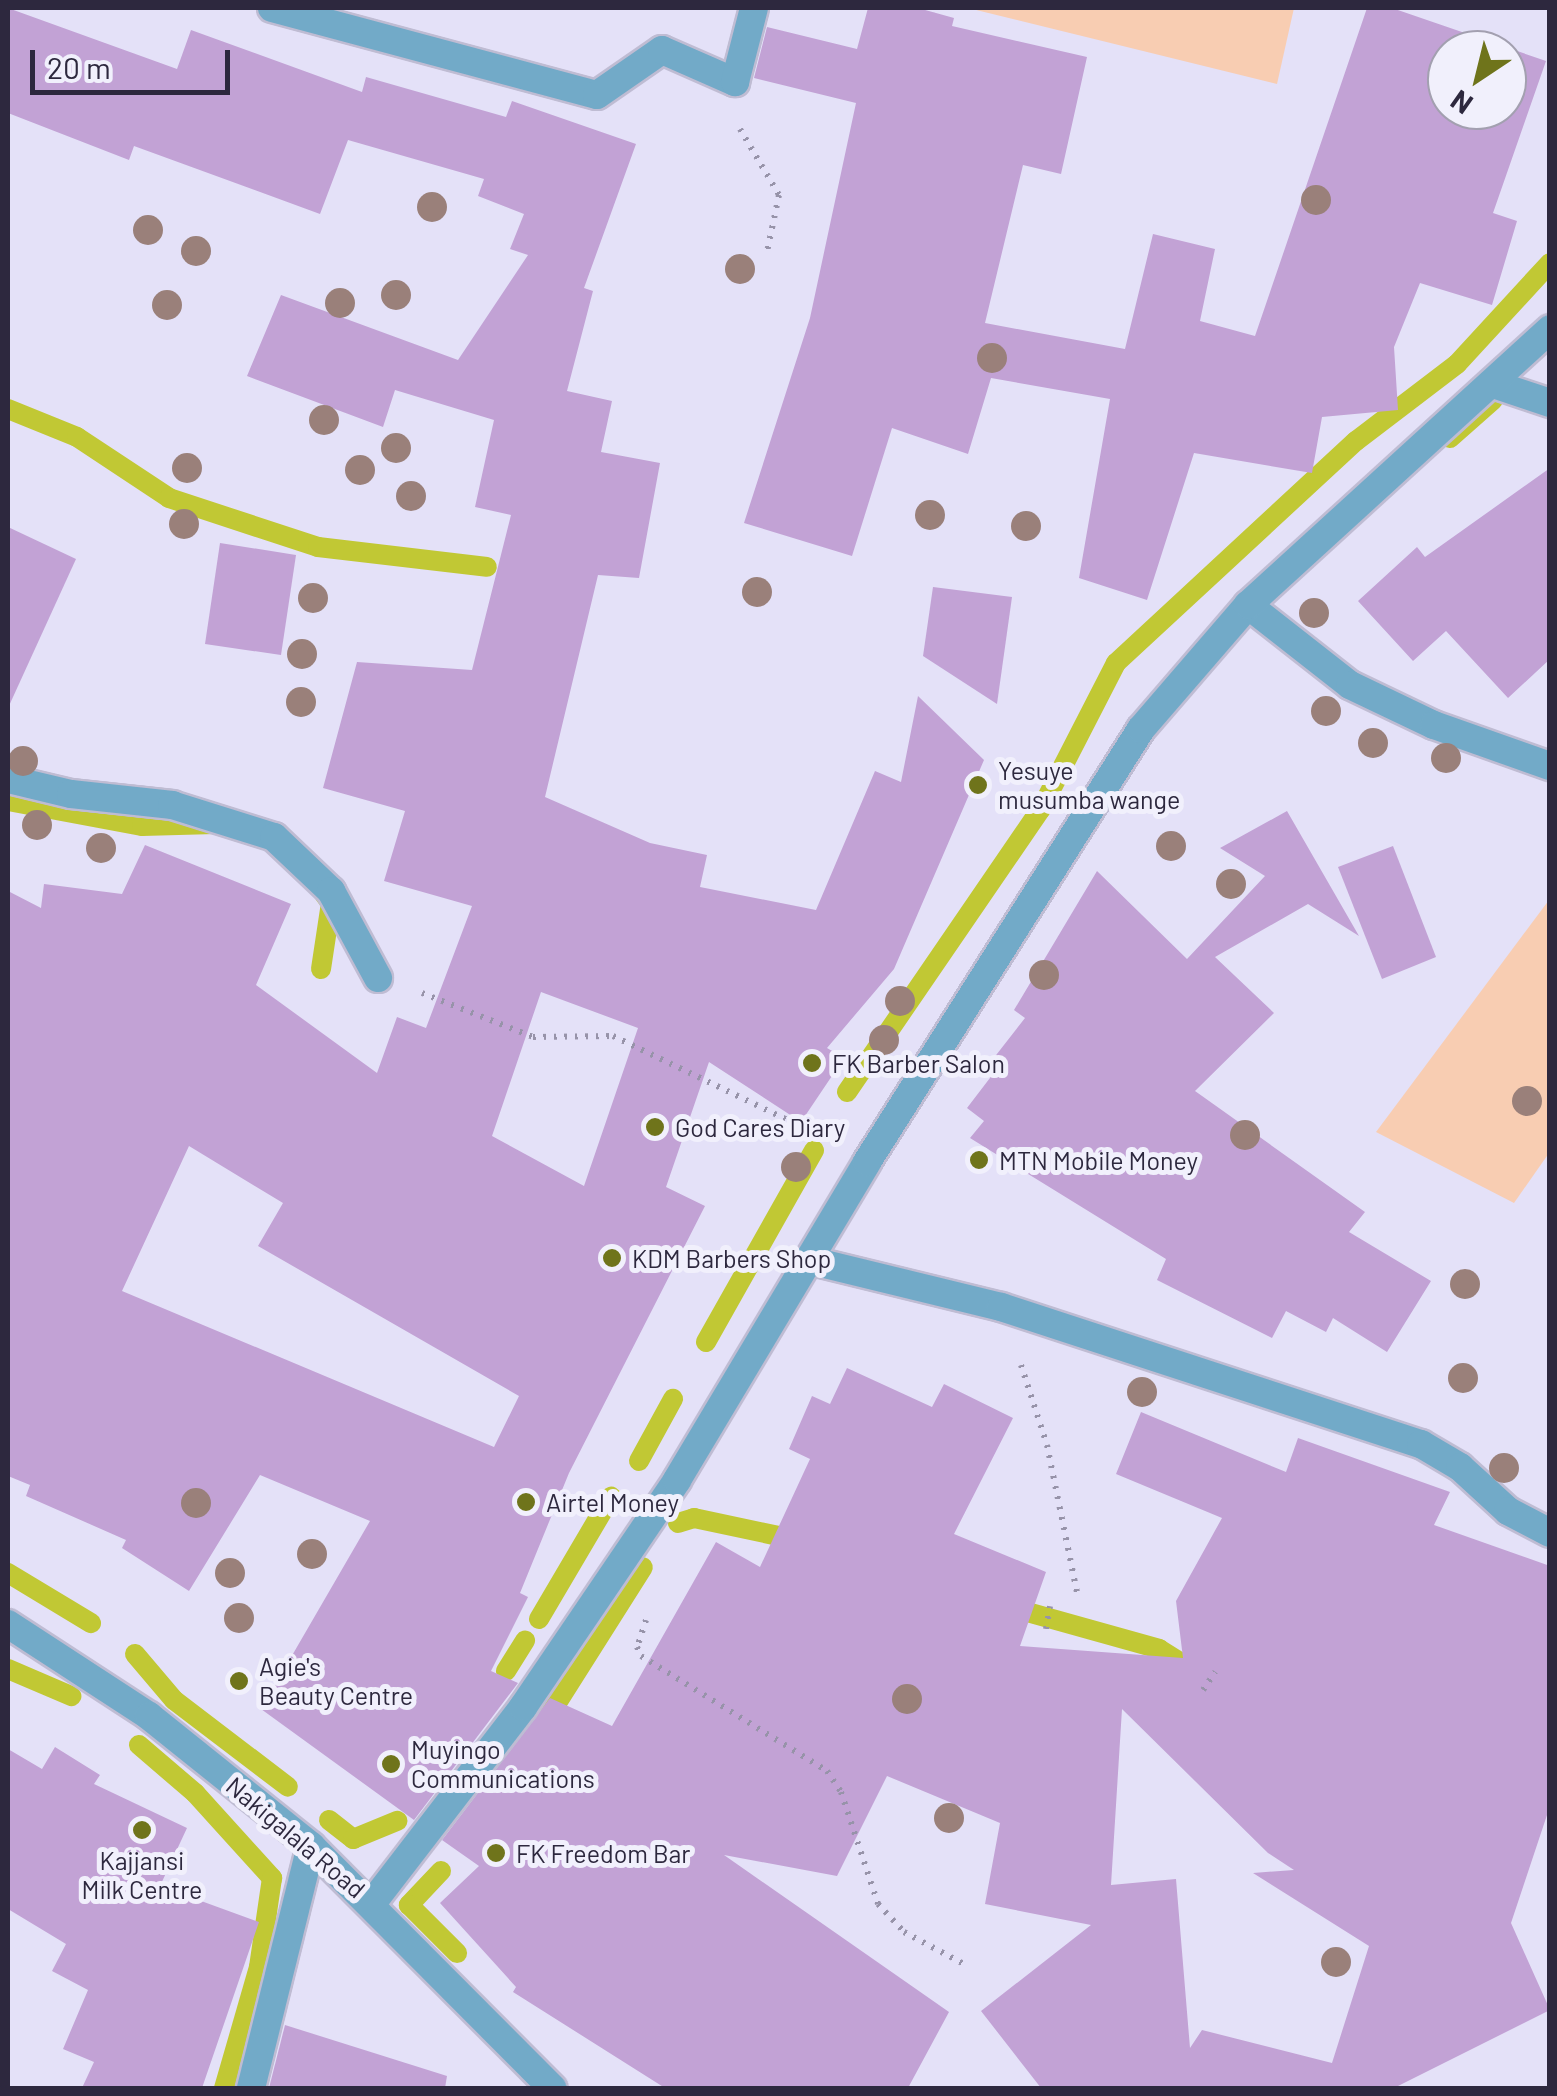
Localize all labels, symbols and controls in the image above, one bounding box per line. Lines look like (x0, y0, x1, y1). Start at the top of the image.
scale bar (35, 30, 235, 92)
north arrow (1427, 30, 1527, 130)
text: 20 m (47, 49, 111, 85)
text: N (1444, 84, 1478, 122)
place label: Yesuye musumba wange (998, 756, 1180, 815)
marker: Yesuye musumba wange (967, 774, 989, 796)
place label: FK Barber Salon (832, 1048, 1005, 1078)
marker: FK Barber Salon (801, 1052, 823, 1074)
place label: God Cares Diary (675, 1112, 845, 1142)
marker: God Cares Diary (644, 1116, 666, 1138)
place label: MTN Mobile Money (999, 1145, 1198, 1175)
marker: MTN Mobile Money (968, 1149, 990, 1171)
place label: KDM Barbers Shop (632, 1243, 831, 1273)
marker: KDM Barbers Shop (601, 1247, 623, 1269)
place label: Airtel Money (546, 1487, 679, 1517)
marker: Airtel Money (515, 1491, 537, 1513)
place label: Agie's Beauty Centre (259, 1652, 413, 1711)
marker: Agie's Beauty Centre (228, 1670, 250, 1692)
place label: Muyingo Communications (411, 1735, 595, 1794)
marker: Muyingo Communications (380, 1753, 402, 1775)
street label: Nakigalala Road (220, 1770, 372, 1904)
marker: Kajjansi Milk Centre (131, 1819, 153, 1841)
place label: FK Freedom Bar (516, 1838, 690, 1868)
marker: FK Freedom Bar (485, 1842, 507, 1864)
place label: Kajjansi Milk Centre (82, 1846, 202, 1905)

